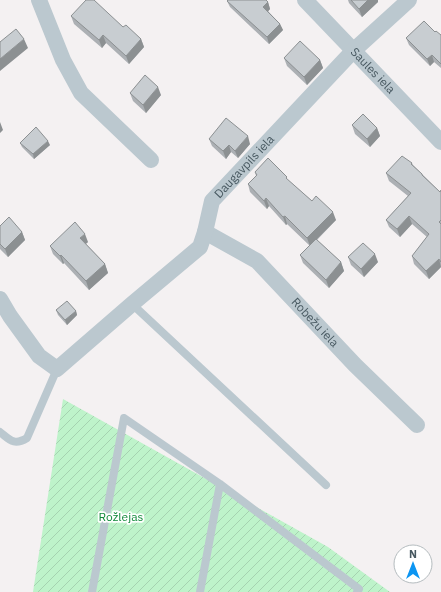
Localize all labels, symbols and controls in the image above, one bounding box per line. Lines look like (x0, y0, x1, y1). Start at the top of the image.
street label: Saules iela (348, 44, 399, 97)
street label: Daugavpils iela (211, 131, 278, 201)
street label: Robežu iela (288, 294, 343, 350)
park label: Rožlejas (99, 509, 144, 524)
north arrow (393, 544, 433, 584)
text: N (409, 547, 417, 561)

